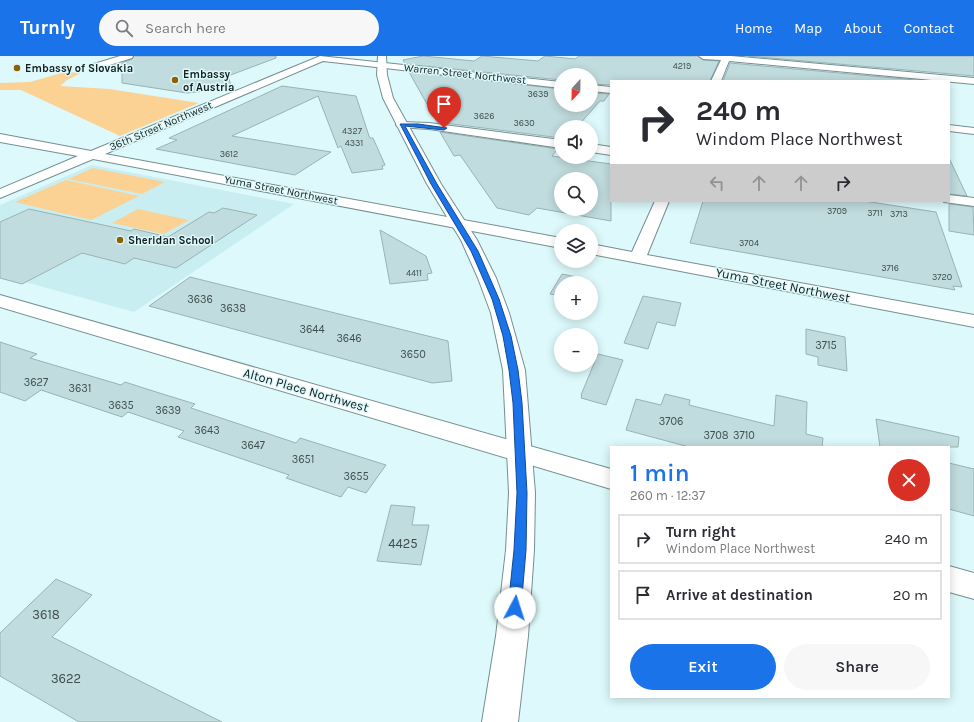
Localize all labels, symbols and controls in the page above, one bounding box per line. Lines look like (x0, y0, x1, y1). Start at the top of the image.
search box (99, 10, 379, 46)
text: Turnly (20, 17, 75, 39)
icon: search (113, 17, 135, 39)
text: Search here (145, 19, 226, 37)
text: Home (735, 20, 772, 37)
text: Map (794, 20, 822, 37)
text: About (844, 20, 882, 37)
text: Contact (904, 20, 954, 37)
street label: Warren Street Northwest (403, 61, 527, 87)
house number: 4219 (673, 61, 691, 71)
place label: Embassy of Slovakia (25, 62, 133, 75)
marker: Embassy of Slovakia (12, 63, 22, 73)
place label: Embassy of Austria (183, 68, 234, 94)
north arrow (554, 68, 598, 112)
map controls (554, 68, 598, 372)
marker: Embassy of Austria (170, 75, 180, 85)
pin (427, 87, 461, 128)
house number: 3639 (527, 89, 549, 99)
icon: arrive (433, 93, 455, 115)
text: 240 m (696, 94, 781, 127)
icon: right (630, 96, 682, 148)
street label: 36th Street Northwest (107, 98, 215, 154)
house number: 3626 (474, 111, 494, 121)
house number: 3630 (513, 118, 535, 128)
button: sound (554, 120, 598, 164)
house number: 4327 (342, 126, 363, 136)
text: Windom Place Northwest (696, 128, 902, 150)
house number: 4331 (345, 138, 363, 148)
house number: 3612 (220, 149, 238, 159)
button: search (554, 172, 598, 216)
icon: left (706, 172, 728, 194)
icon: ahead (748, 172, 770, 194)
icon: ahead (790, 172, 812, 194)
icon: right (832, 172, 854, 194)
street label: Yuma Street Northwest (223, 173, 339, 207)
house number: 3709 (827, 206, 847, 216)
house number: 3711 (867, 208, 883, 218)
house number: 3713 (890, 209, 908, 219)
button: layers (554, 224, 598, 268)
place label: Sheridan School (128, 234, 214, 247)
marker: Sheridan School (115, 235, 125, 245)
house number: 3704 (739, 238, 759, 248)
house number: 3716 (881, 263, 899, 273)
street label: Yuma Street Northwest (715, 265, 852, 305)
house number: 4411 (406, 268, 422, 278)
house number: 3720 (932, 272, 952, 282)
button: + (554, 276, 598, 320)
house number: 3636 (187, 293, 213, 306)
house number: 3638 (220, 302, 246, 315)
house number: 3644 (299, 323, 325, 336)
button: − (554, 328, 598, 372)
house number: 3646 (336, 332, 362, 345)
house number: 3715 (815, 339, 837, 352)
house number: 3650 (400, 348, 426, 361)
street label: Alton Place Northwest (242, 365, 371, 415)
house number: 3627 (24, 376, 48, 389)
house number: 3631 (69, 382, 91, 395)
house number: 3635 (108, 399, 134, 412)
house number: 3639 (155, 404, 181, 417)
house number: 3706 (659, 415, 683, 428)
house number: 3643 (194, 424, 220, 437)
house number: 3708 (704, 429, 729, 442)
house number: 3710 (733, 429, 755, 442)
house number: 3647 (241, 439, 265, 452)
house number: 3651 (292, 453, 314, 466)
text: 1 min (630, 459, 690, 487)
button: close (888, 459, 930, 501)
house number: 3655 (343, 470, 369, 483)
text: 260 m · 12:37 (630, 488, 705, 503)
text: Turn right (666, 523, 736, 541)
icon: right (632, 528, 654, 550)
text: 240 m (884, 530, 928, 548)
house number: 4425 (388, 536, 418, 551)
text: Windom Place Northwest (666, 541, 815, 556)
icon: arrive (632, 584, 654, 606)
text: Arrive at destination (666, 586, 813, 604)
text: 20 m (893, 586, 928, 604)
position arrow (494, 587, 536, 629)
house number: 3618 (32, 607, 60, 622)
button: Exit (630, 644, 776, 690)
button: Share (784, 644, 930, 690)
house number: 3622 (51, 671, 81, 686)

